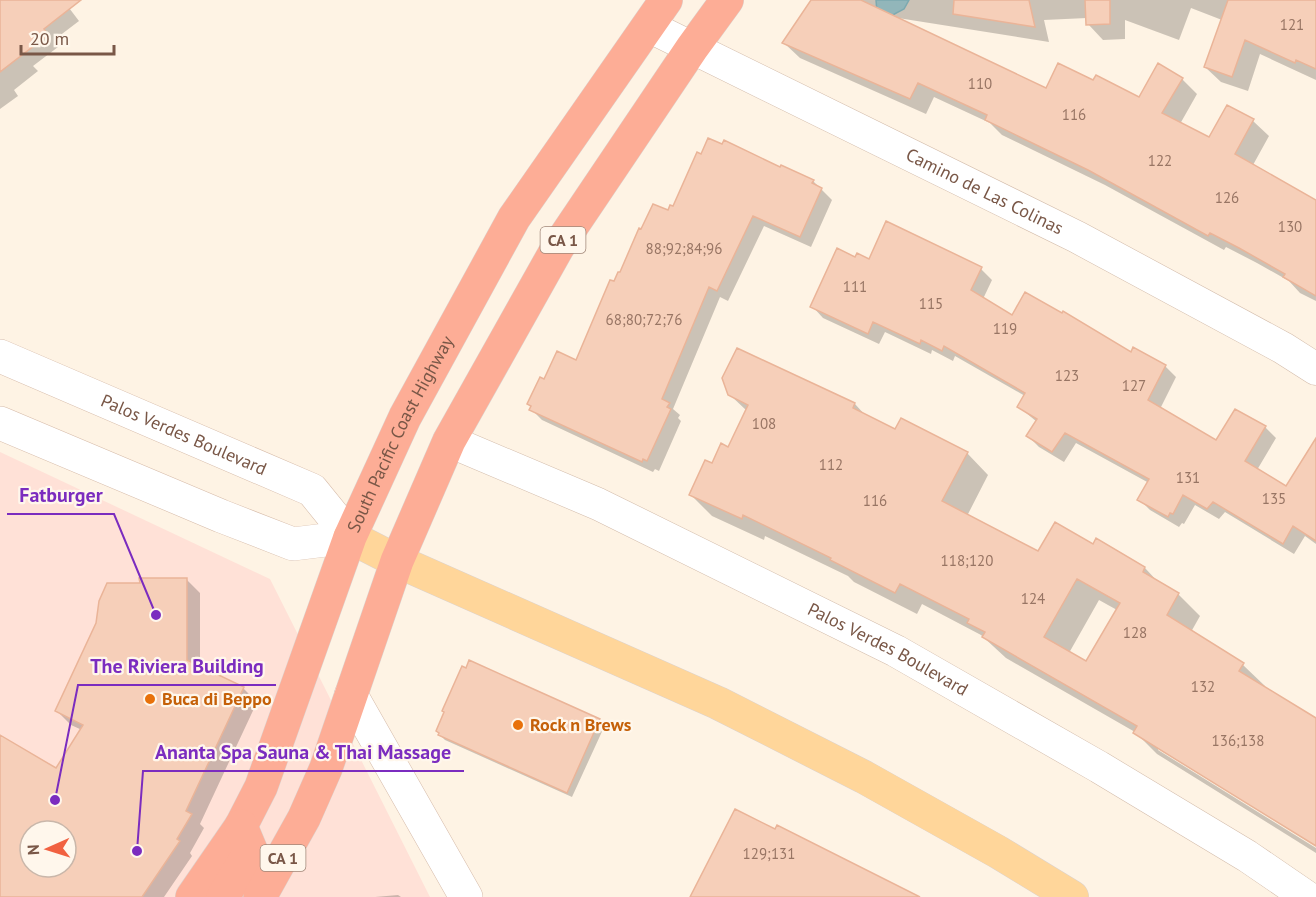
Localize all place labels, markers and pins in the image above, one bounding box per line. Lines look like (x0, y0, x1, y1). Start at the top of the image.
callout: Fatburger (7, 476, 114, 514)
callout: The Riviera Building (78, 647, 276, 685)
place label: Buca di Beppo (162, 687, 272, 710)
marker: Buca di Beppo (143, 692, 157, 706)
place label: Rock n Brews (530, 713, 632, 736)
marker: Rock n Brews (511, 718, 525, 732)
callout: Ananta Spa Sauna & Thai Massage (143, 733, 464, 771)

